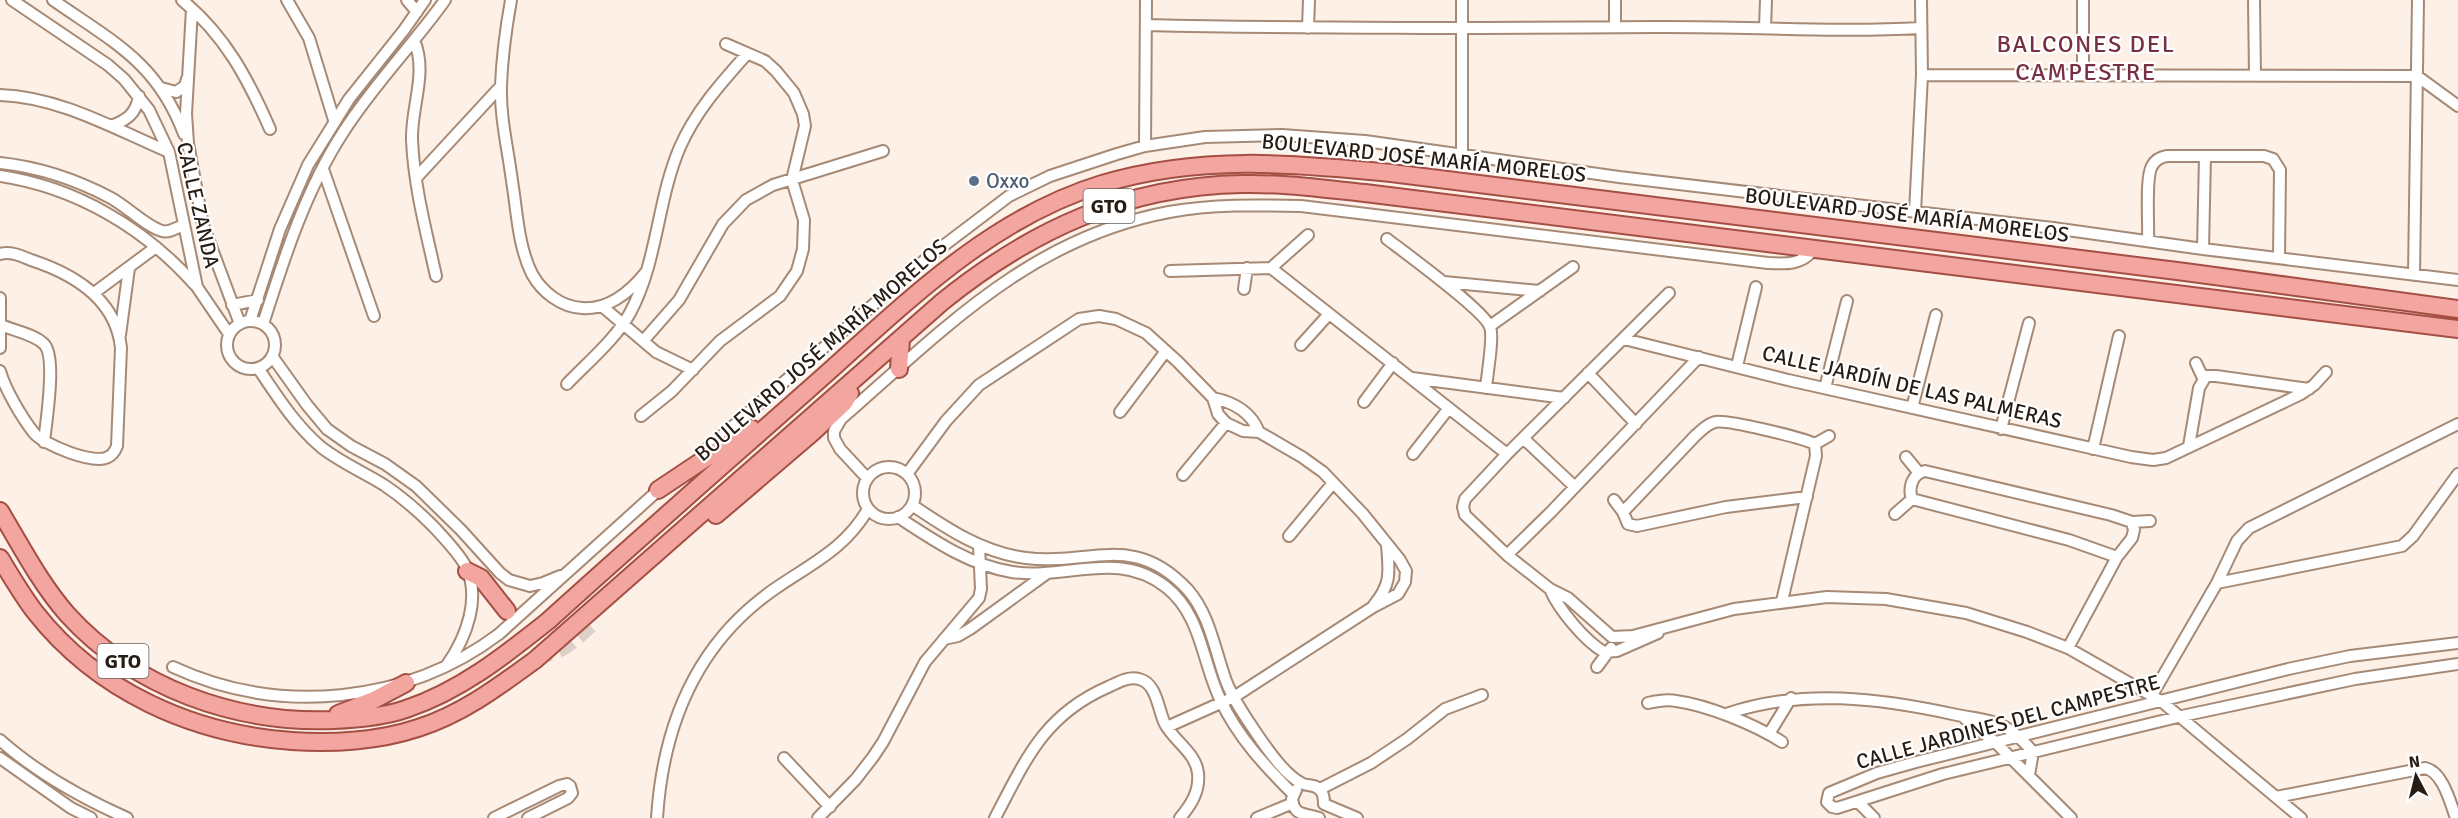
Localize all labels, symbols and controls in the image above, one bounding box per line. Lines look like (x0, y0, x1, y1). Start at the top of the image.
district label: BALCONES DEL CAMPESTRE (1996, 29, 2176, 87)
street label: BOULEVARD JOSÉ MARÍA MORELOS (1260, 128, 1588, 188)
street label: CALLE ZANDA (171, 139, 225, 271)
place label: Oxxo (986, 168, 1029, 194)
marker: Oxxo (967, 174, 981, 188)
street label: BOULEVARD JOSÉ MARÍA MORELOS (1744, 182, 2070, 248)
road number: GTO (1084, 189, 1134, 223)
street label: BOULEVARD JOSÉ MARÍA MORELOS (689, 233, 953, 467)
street label: CALLE JARDÍN DE LAS PALMERAS (1760, 340, 2064, 434)
road number: GTO (98, 644, 148, 678)
street label: CALLE JARDINES DEL CAMPESTRE (1853, 669, 2163, 775)
north arrow (2386, 746, 2446, 806)
text: N (2408, 752, 2421, 773)

